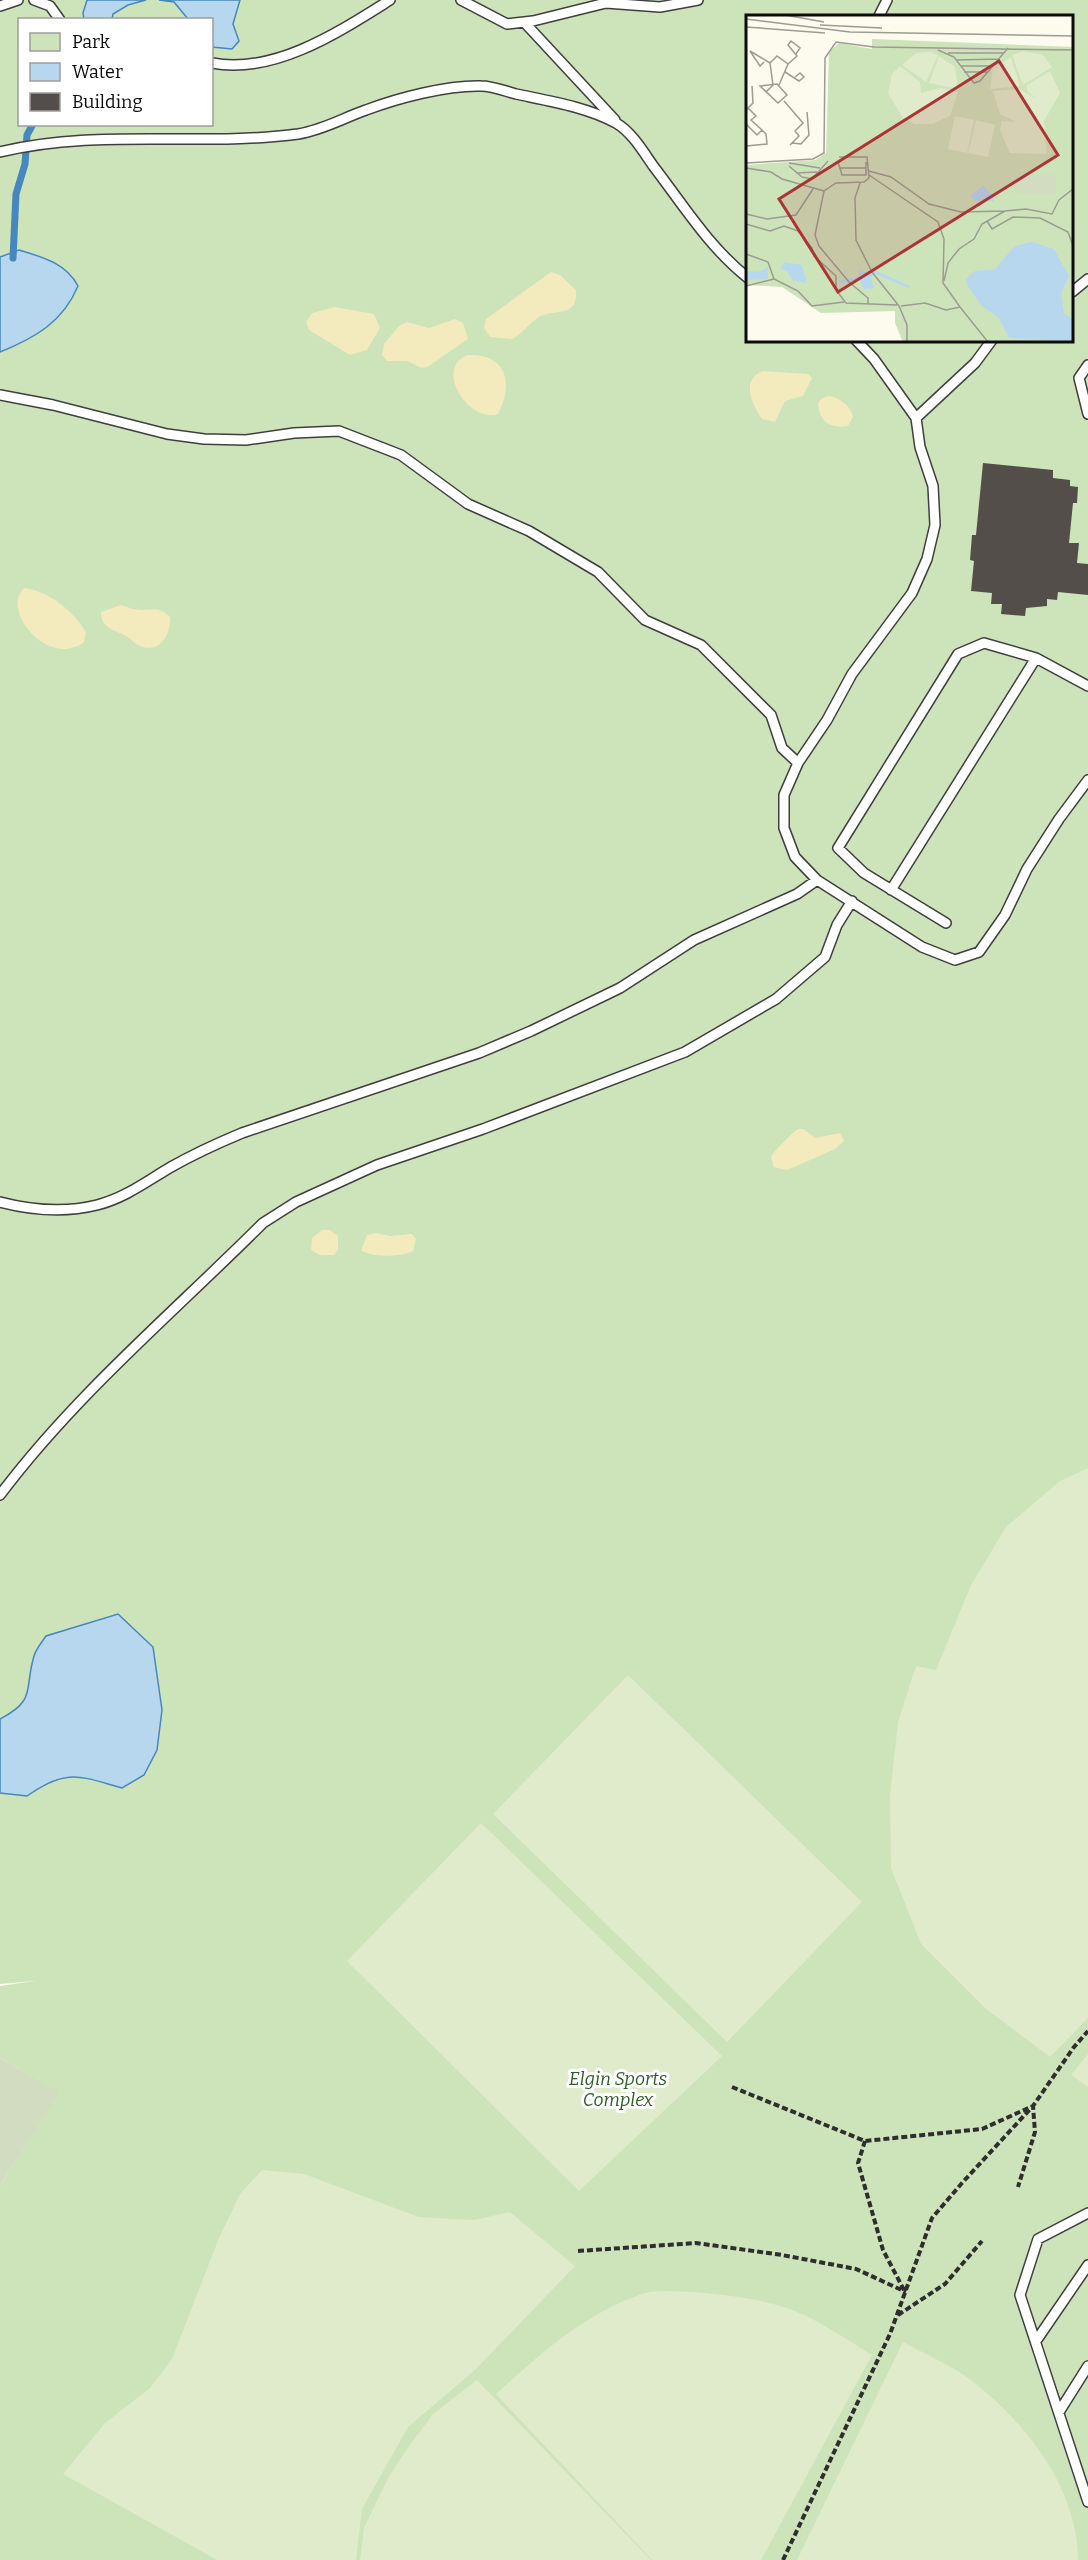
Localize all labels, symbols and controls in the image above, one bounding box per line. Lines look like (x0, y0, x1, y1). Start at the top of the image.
inset map (746, 15, 1073, 342)
legend (18, 18, 213, 126)
text: Park (72, 31, 111, 53)
text: Water (72, 61, 123, 83)
text: Building (72, 91, 143, 113)
park label: Elgin Sports Complex (569, 2068, 668, 2111)

